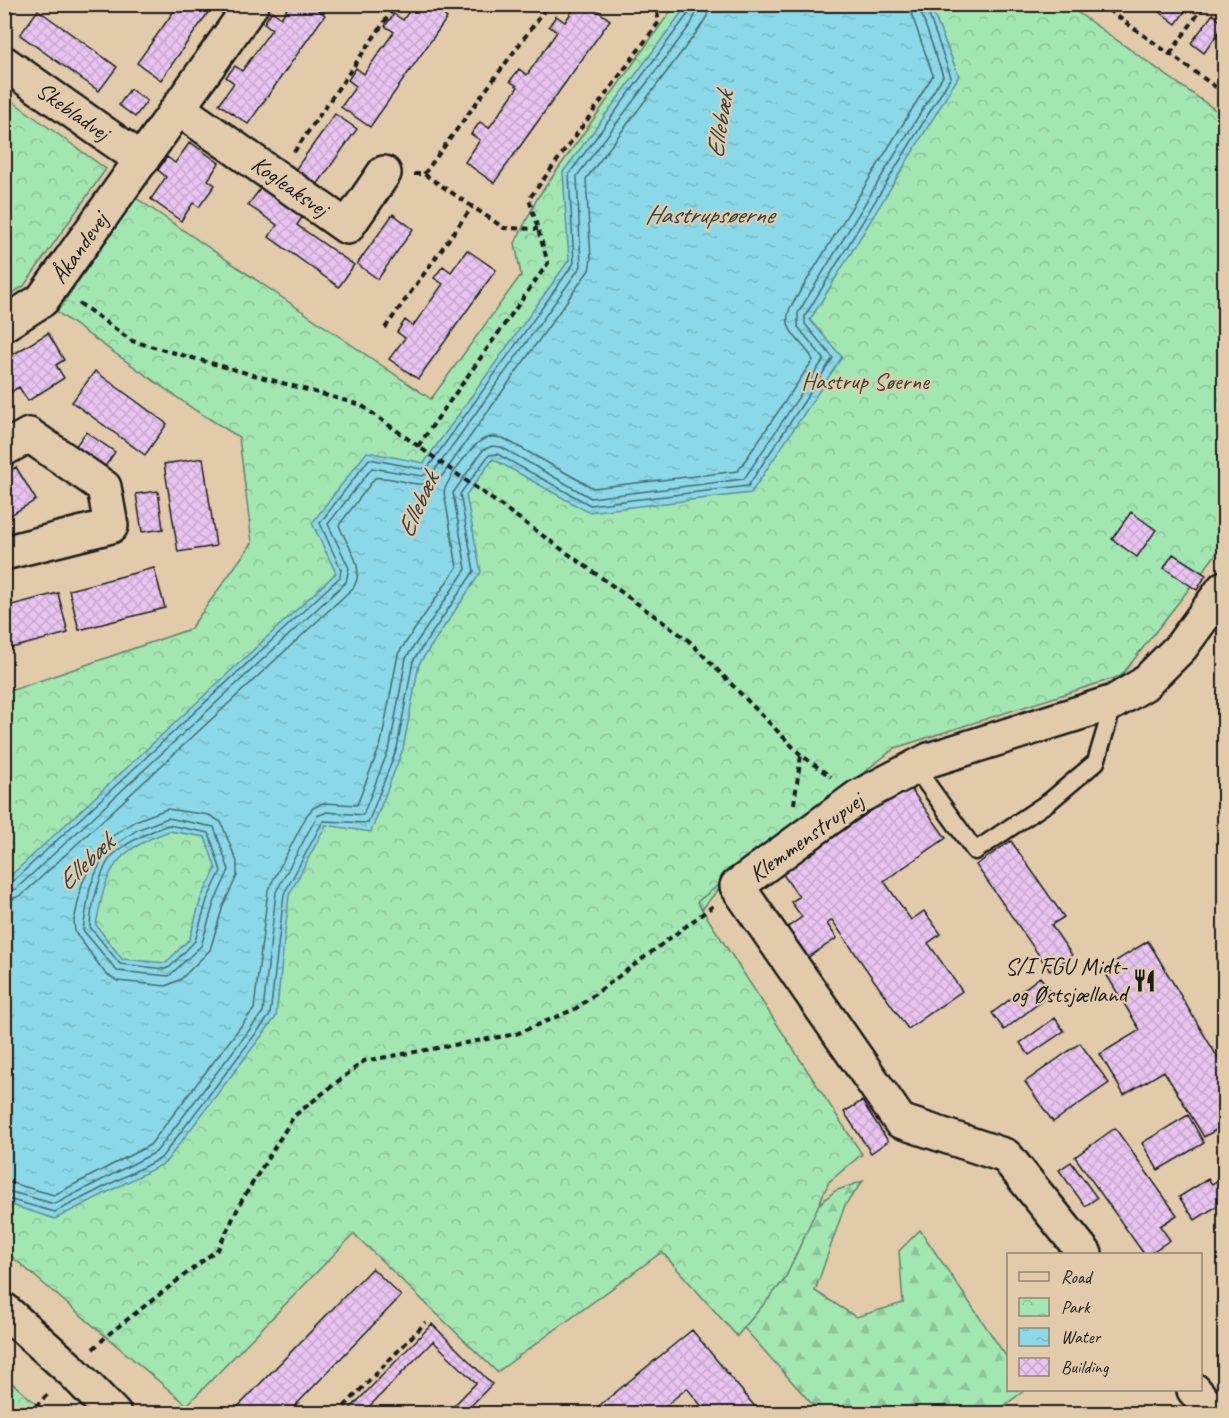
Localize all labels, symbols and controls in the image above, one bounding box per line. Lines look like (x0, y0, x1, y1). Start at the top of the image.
street label: Skebladvej (30, 75, 118, 149)
water label: Ellebæk (698, 85, 742, 161)
street label: Kogleaksvej (246, 149, 337, 225)
water label: Hastrupsøerne (645, 198, 777, 231)
street label: Åkandevej (44, 204, 116, 289)
park label: Hastrup Søerne (801, 366, 931, 396)
water label: Ellebæk (389, 464, 448, 542)
street label: Klemmenstrupvej (743, 784, 872, 889)
water label: Ellebæk (50, 824, 124, 897)
place label: S/I FGU Midt- og Østsjælland (1005, 951, 1131, 1009)
restaurant icon: S/I FGU Midt- og Østsjælland (1132, 967, 1158, 993)
legend (1007, 1253, 1202, 1391)
text: Road (1061, 1266, 1094, 1288)
text: Park (1061, 1296, 1091, 1318)
text: Water (1061, 1326, 1102, 1348)
text: Building (1061, 1356, 1110, 1378)

